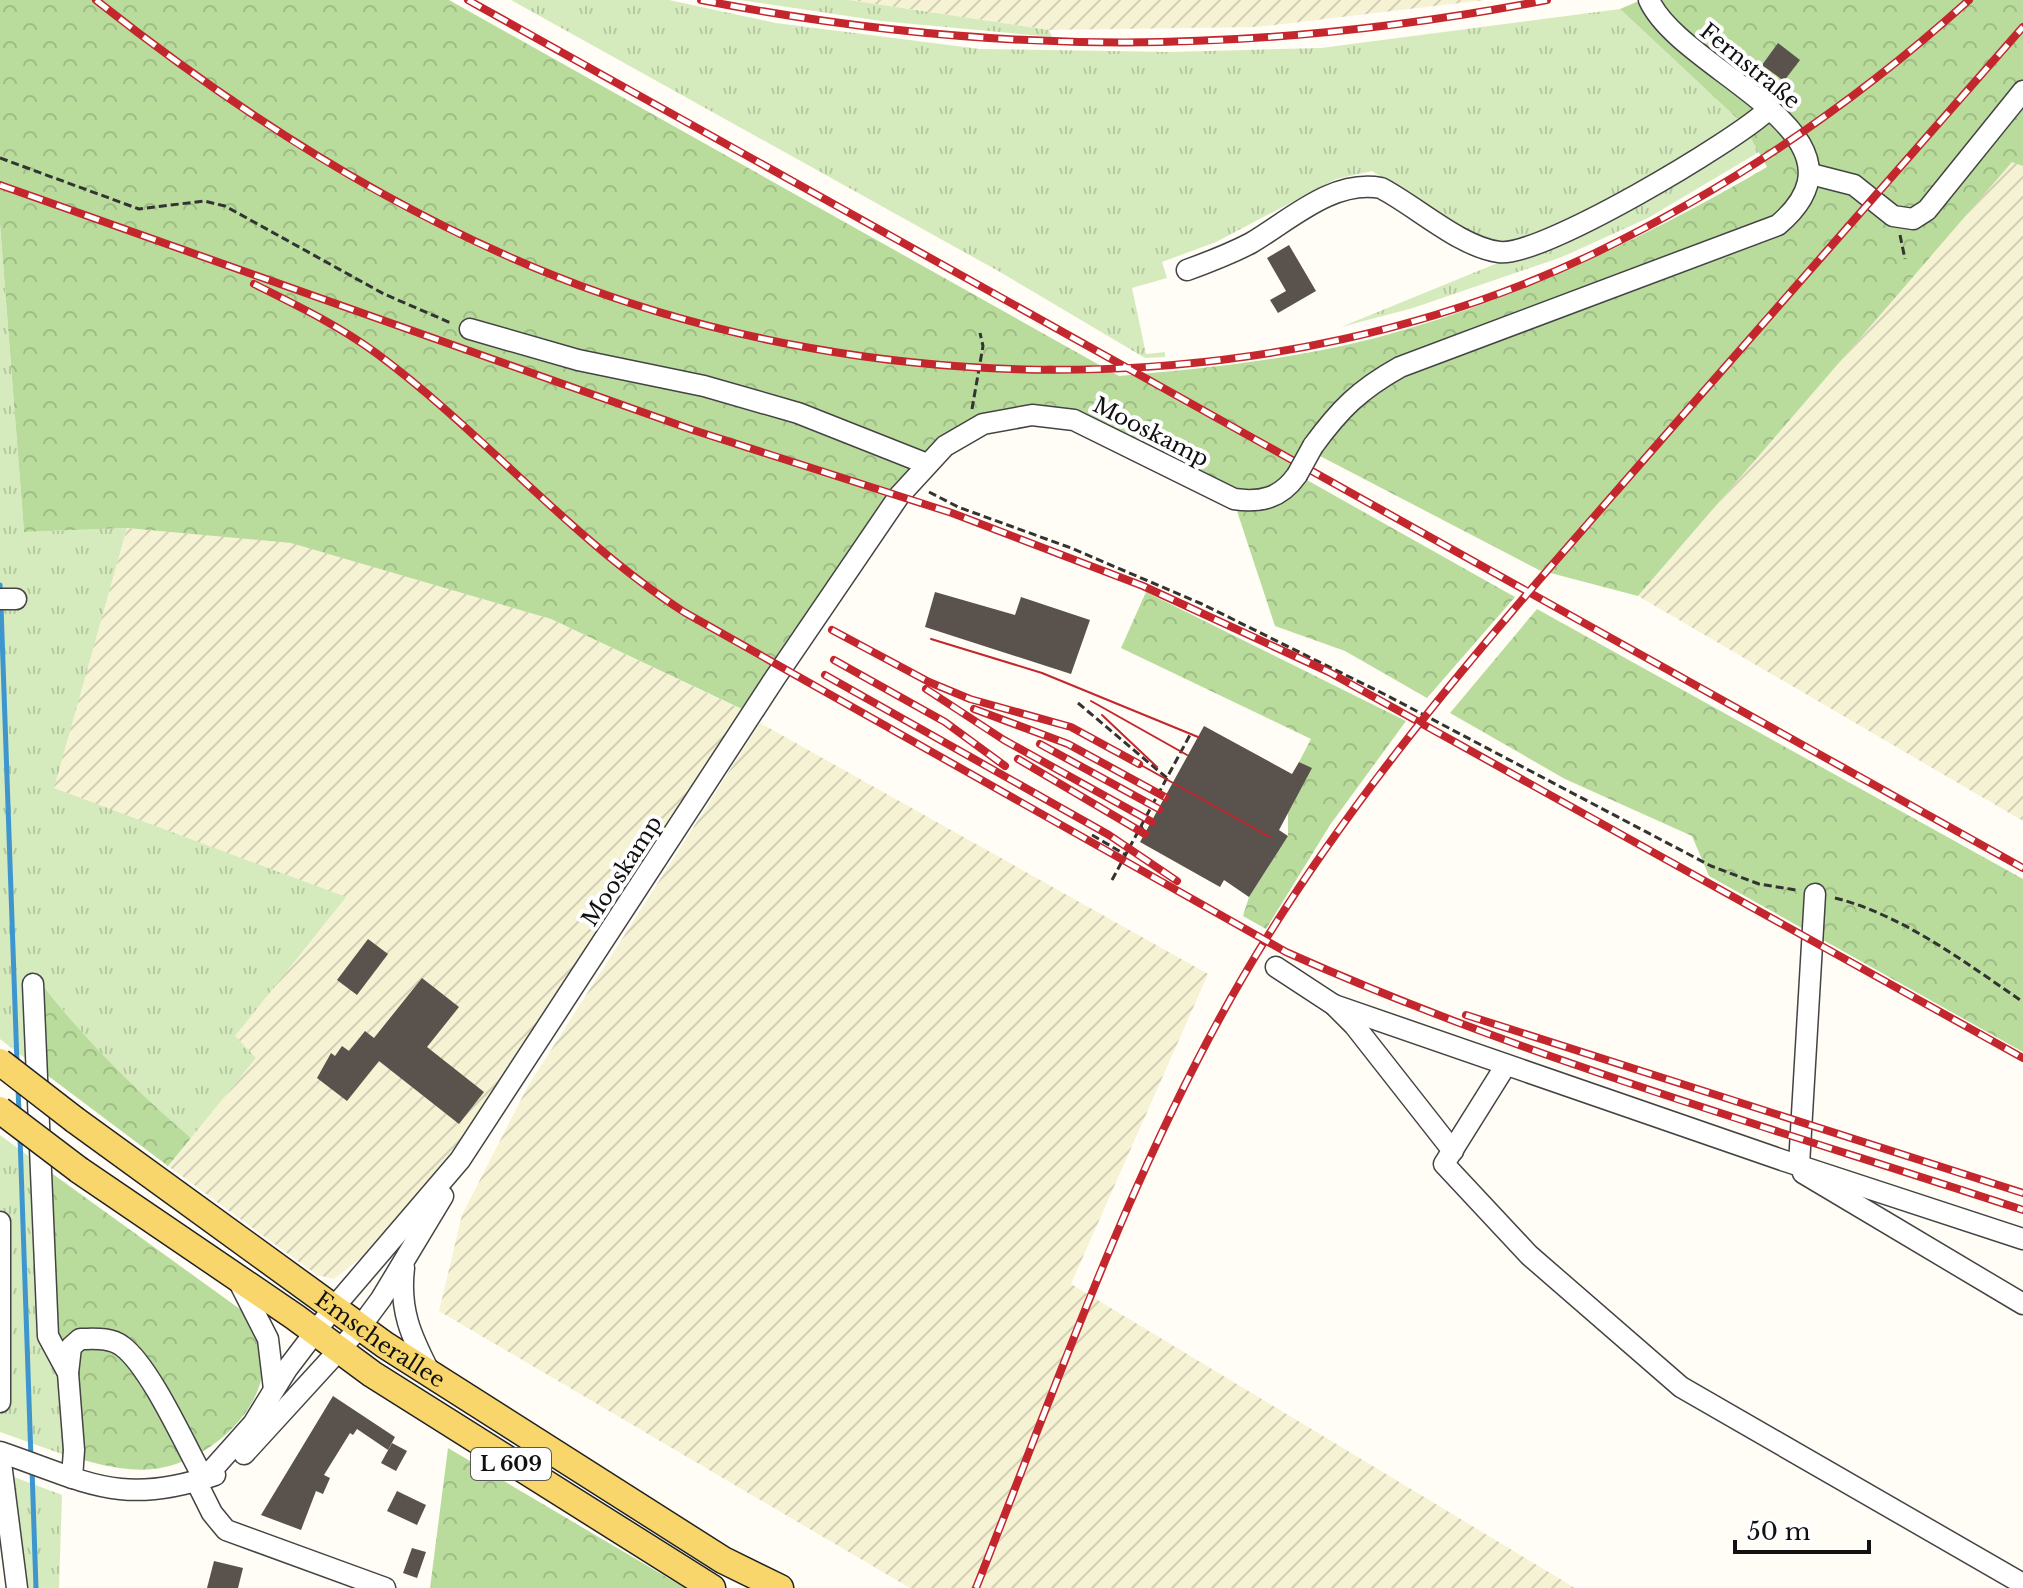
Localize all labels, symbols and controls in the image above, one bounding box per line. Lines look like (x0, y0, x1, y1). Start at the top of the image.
street label: Fernstraße (1695, 18, 1805, 114)
street label: Mooskamp (1089, 391, 1213, 473)
street label: Mooskamp (576, 811, 668, 931)
street label: Emscherallee (310, 1285, 450, 1393)
road number: L 609 (471, 1448, 551, 1480)
scale bar (1735, 1504, 1869, 1554)
text: 50 m (1747, 1517, 1811, 1546)

